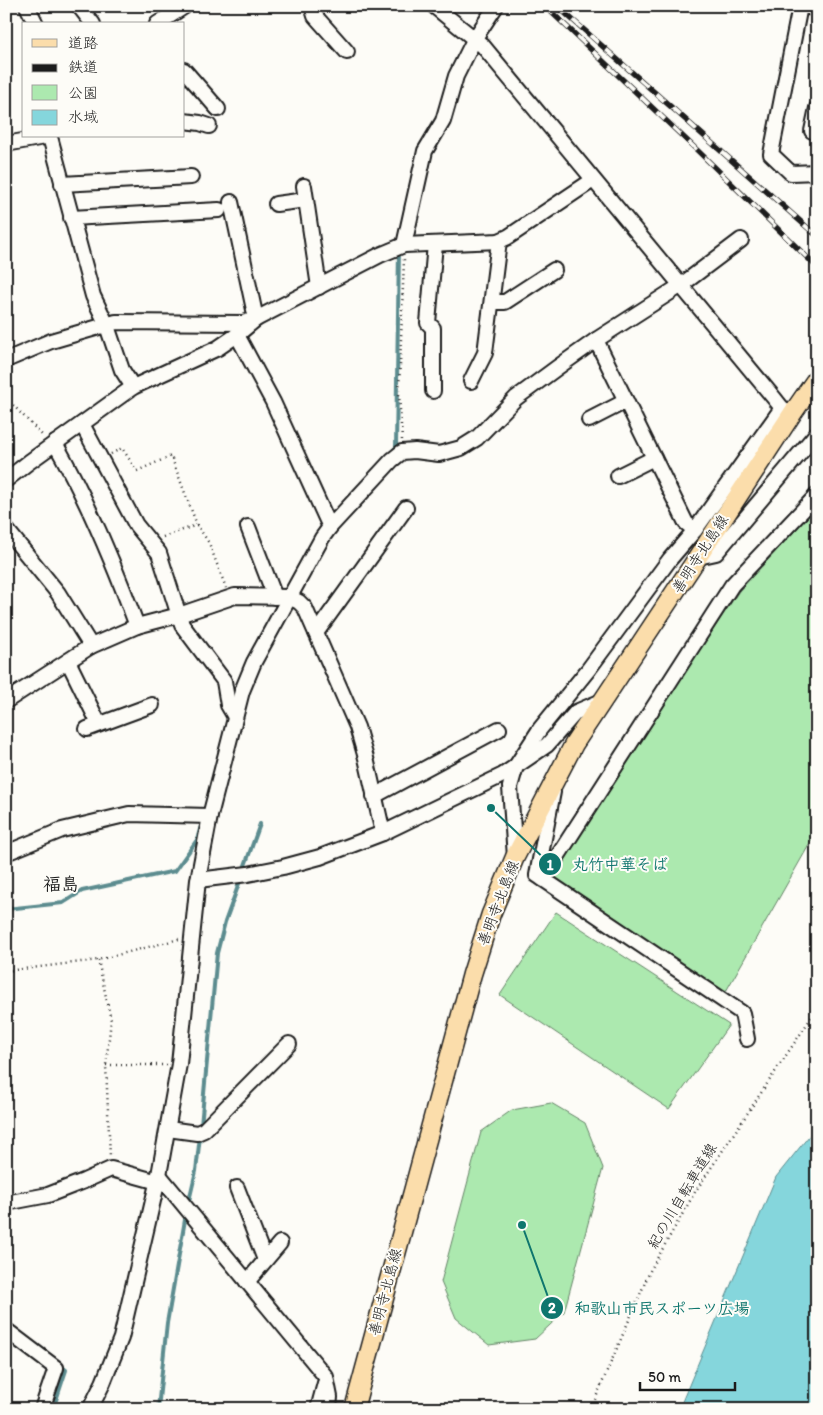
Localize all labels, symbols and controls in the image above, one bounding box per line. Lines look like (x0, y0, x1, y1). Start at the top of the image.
legend (22, 22, 185, 138)
text: 道路 (68, 34, 98, 52)
text: 鉄道 (68, 58, 98, 76)
text: 公園 (68, 84, 98, 102)
text: 水域 (68, 108, 98, 126)
street label: 善明寺北島線 (668, 511, 732, 597)
callout: 丸竹中華そば (537, 849, 678, 880)
text: 丸竹中華そば (572, 855, 668, 874)
text: 1 (547, 856, 554, 874)
street label: 善明寺北島線 (473, 858, 523, 948)
district label: 福島 (43, 873, 79, 895)
street label: 紀の川自転車道線 (643, 1140, 721, 1252)
street label: 善明寺北島線 (365, 1246, 405, 1338)
callout: 和歌山市民スポーツ広場 (539, 1293, 760, 1324)
text: 2 (548, 1299, 556, 1317)
text: 和歌山市民スポーツ広場 (574, 1299, 750, 1318)
scale bar (640, 1360, 736, 1392)
text: 50 m (648, 1368, 681, 1386)

